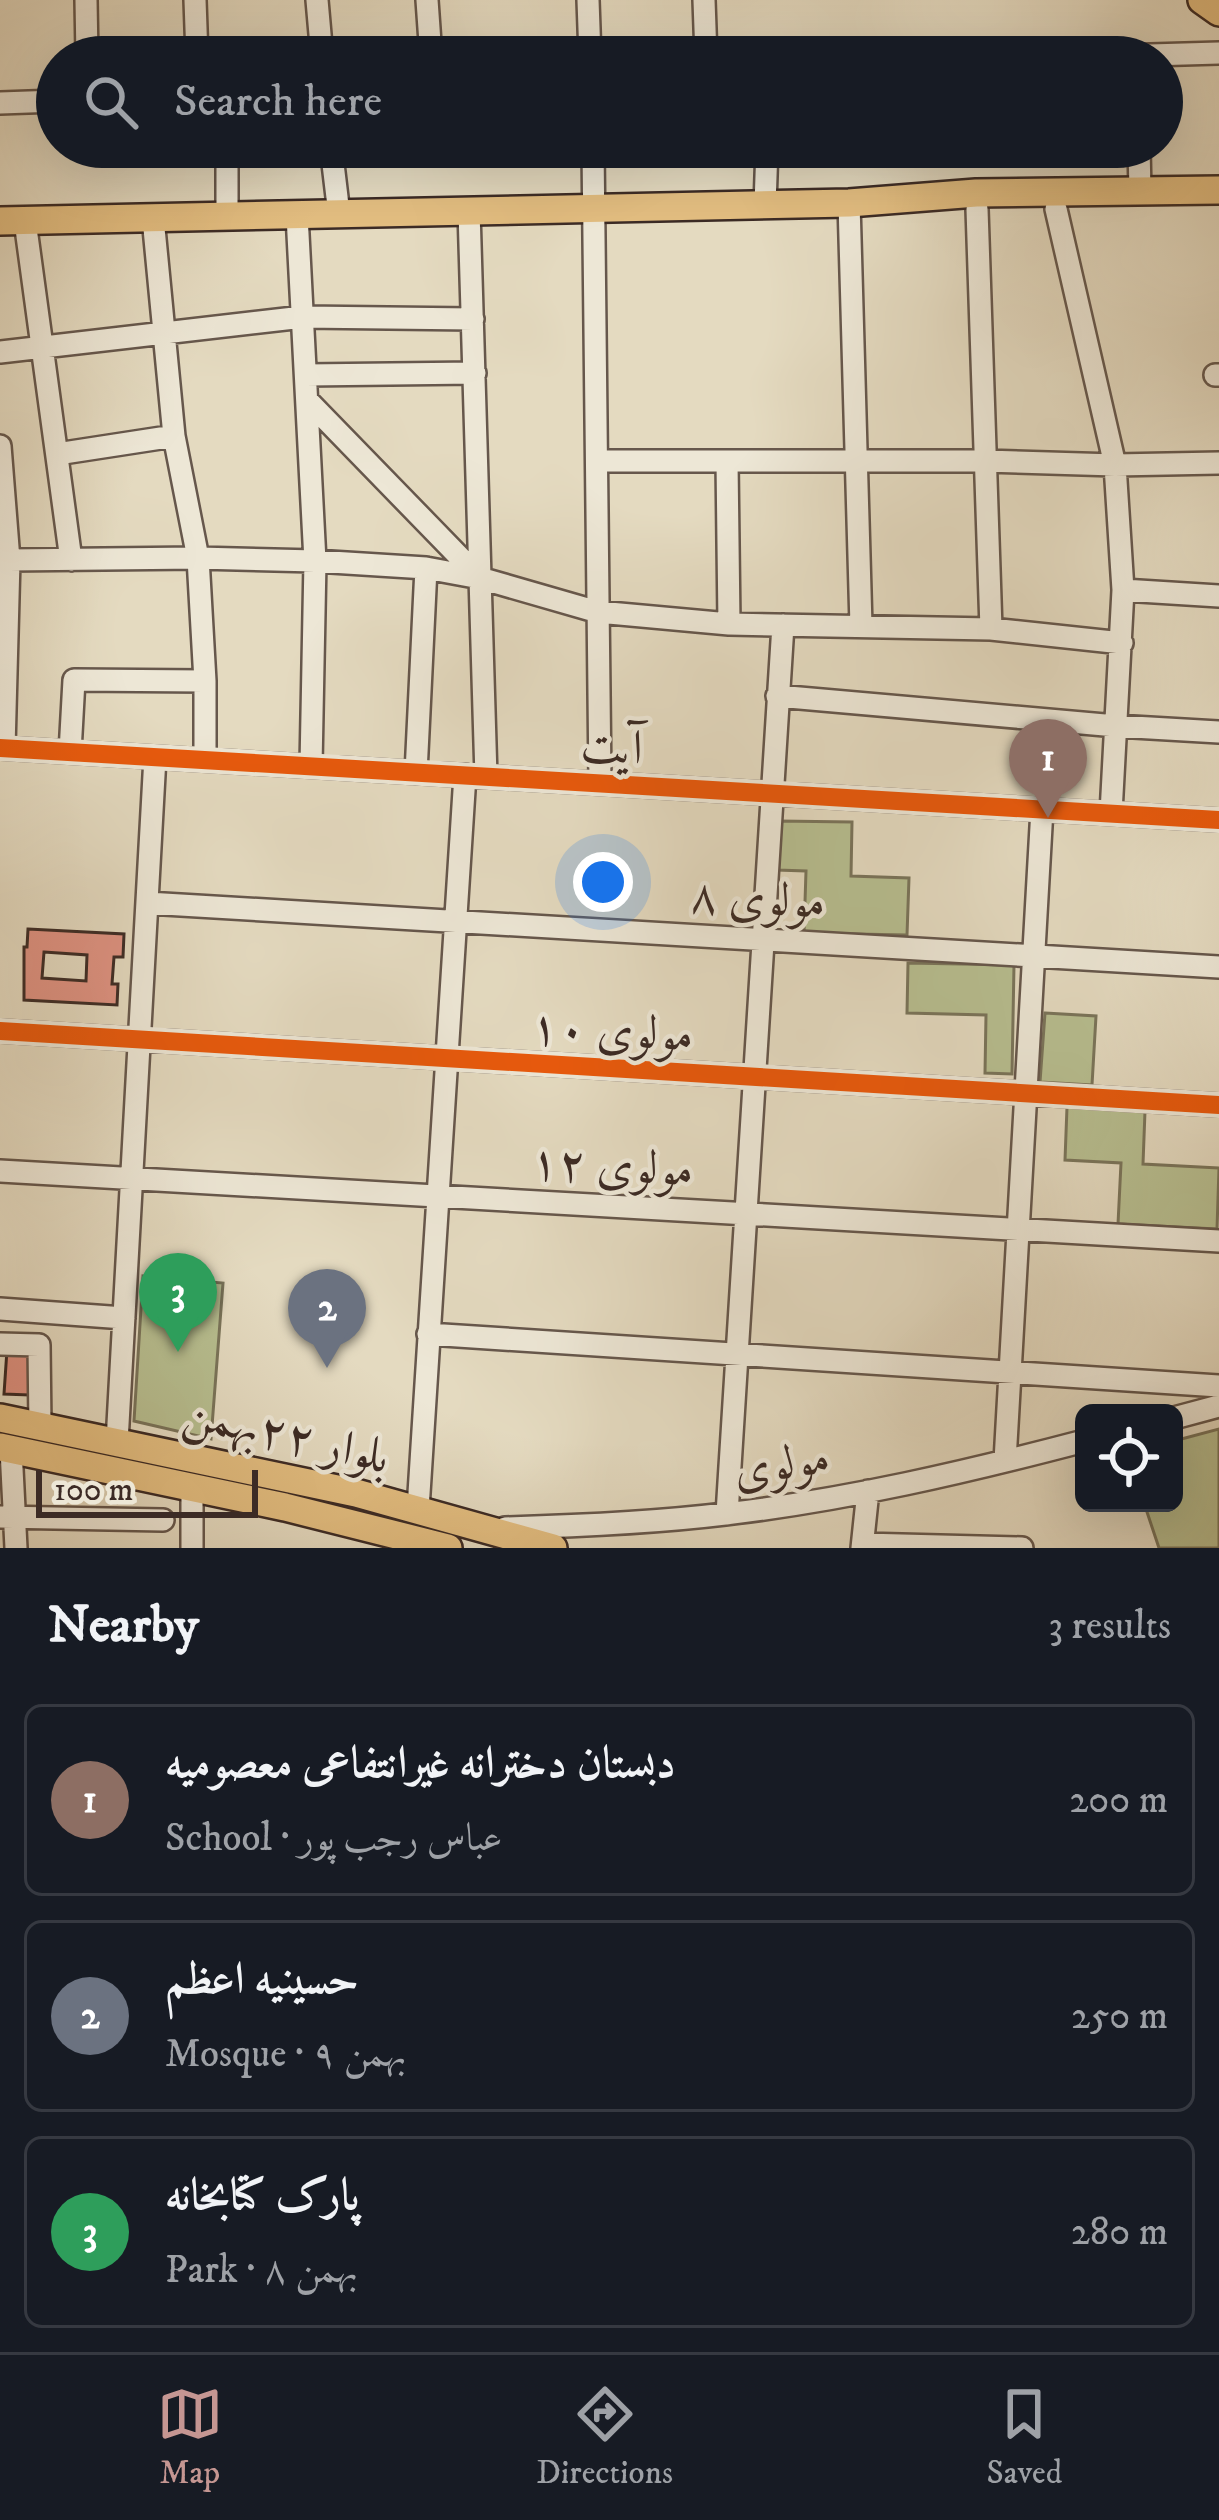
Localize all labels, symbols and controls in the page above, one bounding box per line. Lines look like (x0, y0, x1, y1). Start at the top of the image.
search box (36, 36, 1183, 168)
icon: search (78, 69, 144, 135)
text: Search here (174, 74, 382, 130)
street label: آیت (579, 716, 649, 780)
pin: 1 (1009, 719, 1087, 818)
your location (573, 852, 633, 912)
street label: مولوی ۸ (689, 866, 827, 933)
street label: مولوی ۱۰ (529, 998, 695, 1066)
street label: مولوی ۱۲ (529, 1133, 695, 1201)
pin: 3 (139, 1253, 217, 1352)
pin: 2 (288, 1269, 366, 1368)
street label: بلوار ۲۲بهمن (177, 1383, 395, 1490)
map controls (1075, 1404, 1183, 1512)
button: locate (1075, 1404, 1183, 1512)
street label: مولوی (729, 1428, 834, 1502)
scale bar (36, 1464, 258, 1517)
text: 100 m (54, 1470, 133, 1511)
text: Nearby (48, 1594, 199, 1658)
text: 3 results (1048, 1602, 1171, 1651)
text: دبستان دخترانه غیرانتفاعی معصومیه (165, 1736, 676, 1792)
text: 1 (83, 1776, 97, 1825)
text: 200 m (1069, 1776, 1168, 1825)
text: School · عباس رجب پور (165, 1814, 503, 1863)
text: حسینیه اعظم (165, 1952, 359, 2008)
text: 2 (80, 1992, 100, 2041)
text: 250 m (1071, 1992, 1168, 2041)
text: Mosque · بهمن ۹ (165, 2030, 406, 2079)
text: پارک کتابخانه (165, 2168, 360, 2224)
text: 3 (83, 2208, 97, 2257)
text: 280 m (1071, 2208, 1168, 2257)
text: Park · بهمن ۸ (165, 2246, 358, 2295)
tab: Map (157, 2381, 223, 2494)
tab: Directions (536, 2381, 673, 2494)
tab: Saved (986, 2381, 1062, 2494)

